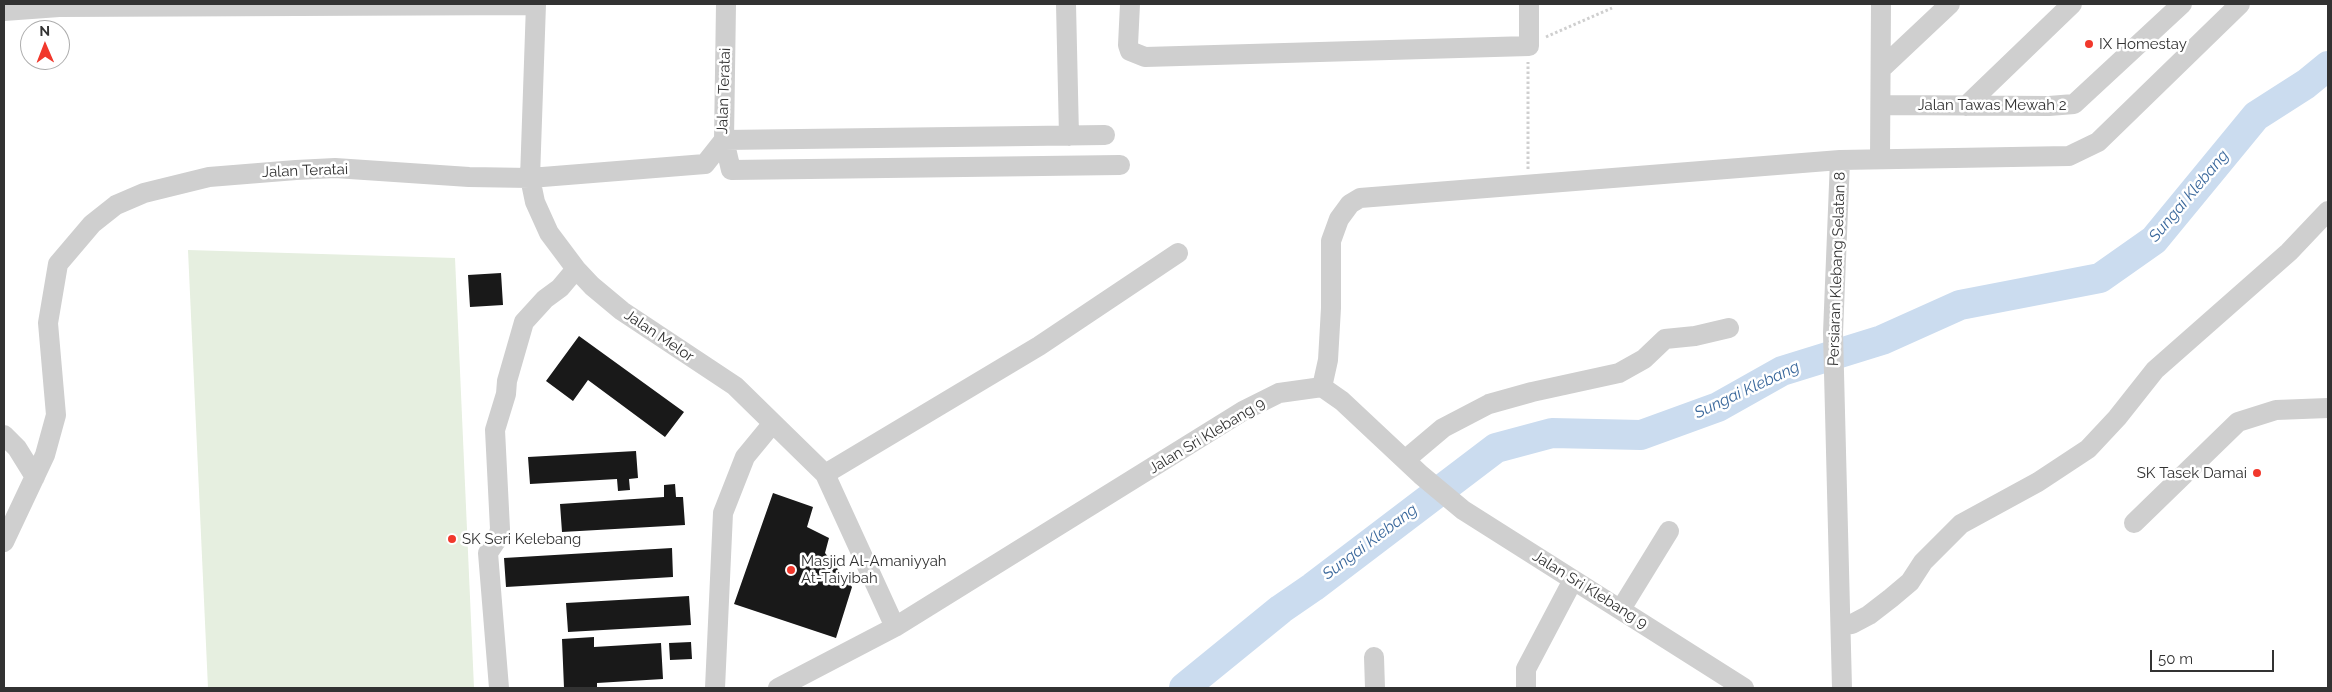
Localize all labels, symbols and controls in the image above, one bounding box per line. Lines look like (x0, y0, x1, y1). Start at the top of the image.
north arrow (20, 20, 70, 70)
text: N (39, 23, 50, 39)
place label: IX Homestay (2099, 35, 2187, 53)
marker: IX Homestay (2083, 38, 2095, 50)
street label: Jalan Teratai (714, 48, 734, 134)
street label: Jalan Tawas Mewah 2 (1917, 96, 2067, 114)
water label: Sungai Klebang (2145, 146, 2233, 246)
street label: Jalan Teratai (262, 161, 348, 181)
street label: Persiaran Klebang Selatan 8 (1825, 171, 1849, 367)
street label: Jalan Melor (621, 306, 697, 366)
water label: Sungai Klebang (1691, 357, 1803, 423)
street label: Jalan Sri Klebang 9 (1146, 394, 1268, 478)
place label: SK Tasek Damai (2137, 464, 2247, 482)
marker: SK Tasek Damai (2251, 467, 2263, 479)
water label: Sungai Klebang (1319, 500, 1421, 584)
place label: SK Seri Kelebang (462, 530, 581, 548)
marker: SK Seri Kelebang (446, 533, 458, 545)
street label: Jalan Sri Klebang 9 (1529, 547, 1651, 633)
place label: Masjid Al-Amaniyyah At-Taiyibah (801, 552, 947, 587)
marker: Masjid Al-Amaniyyah At-Taiyibah (785, 564, 797, 576)
scale bar (2152, 640, 2276, 672)
text: 50 m (2158, 650, 2193, 668)

